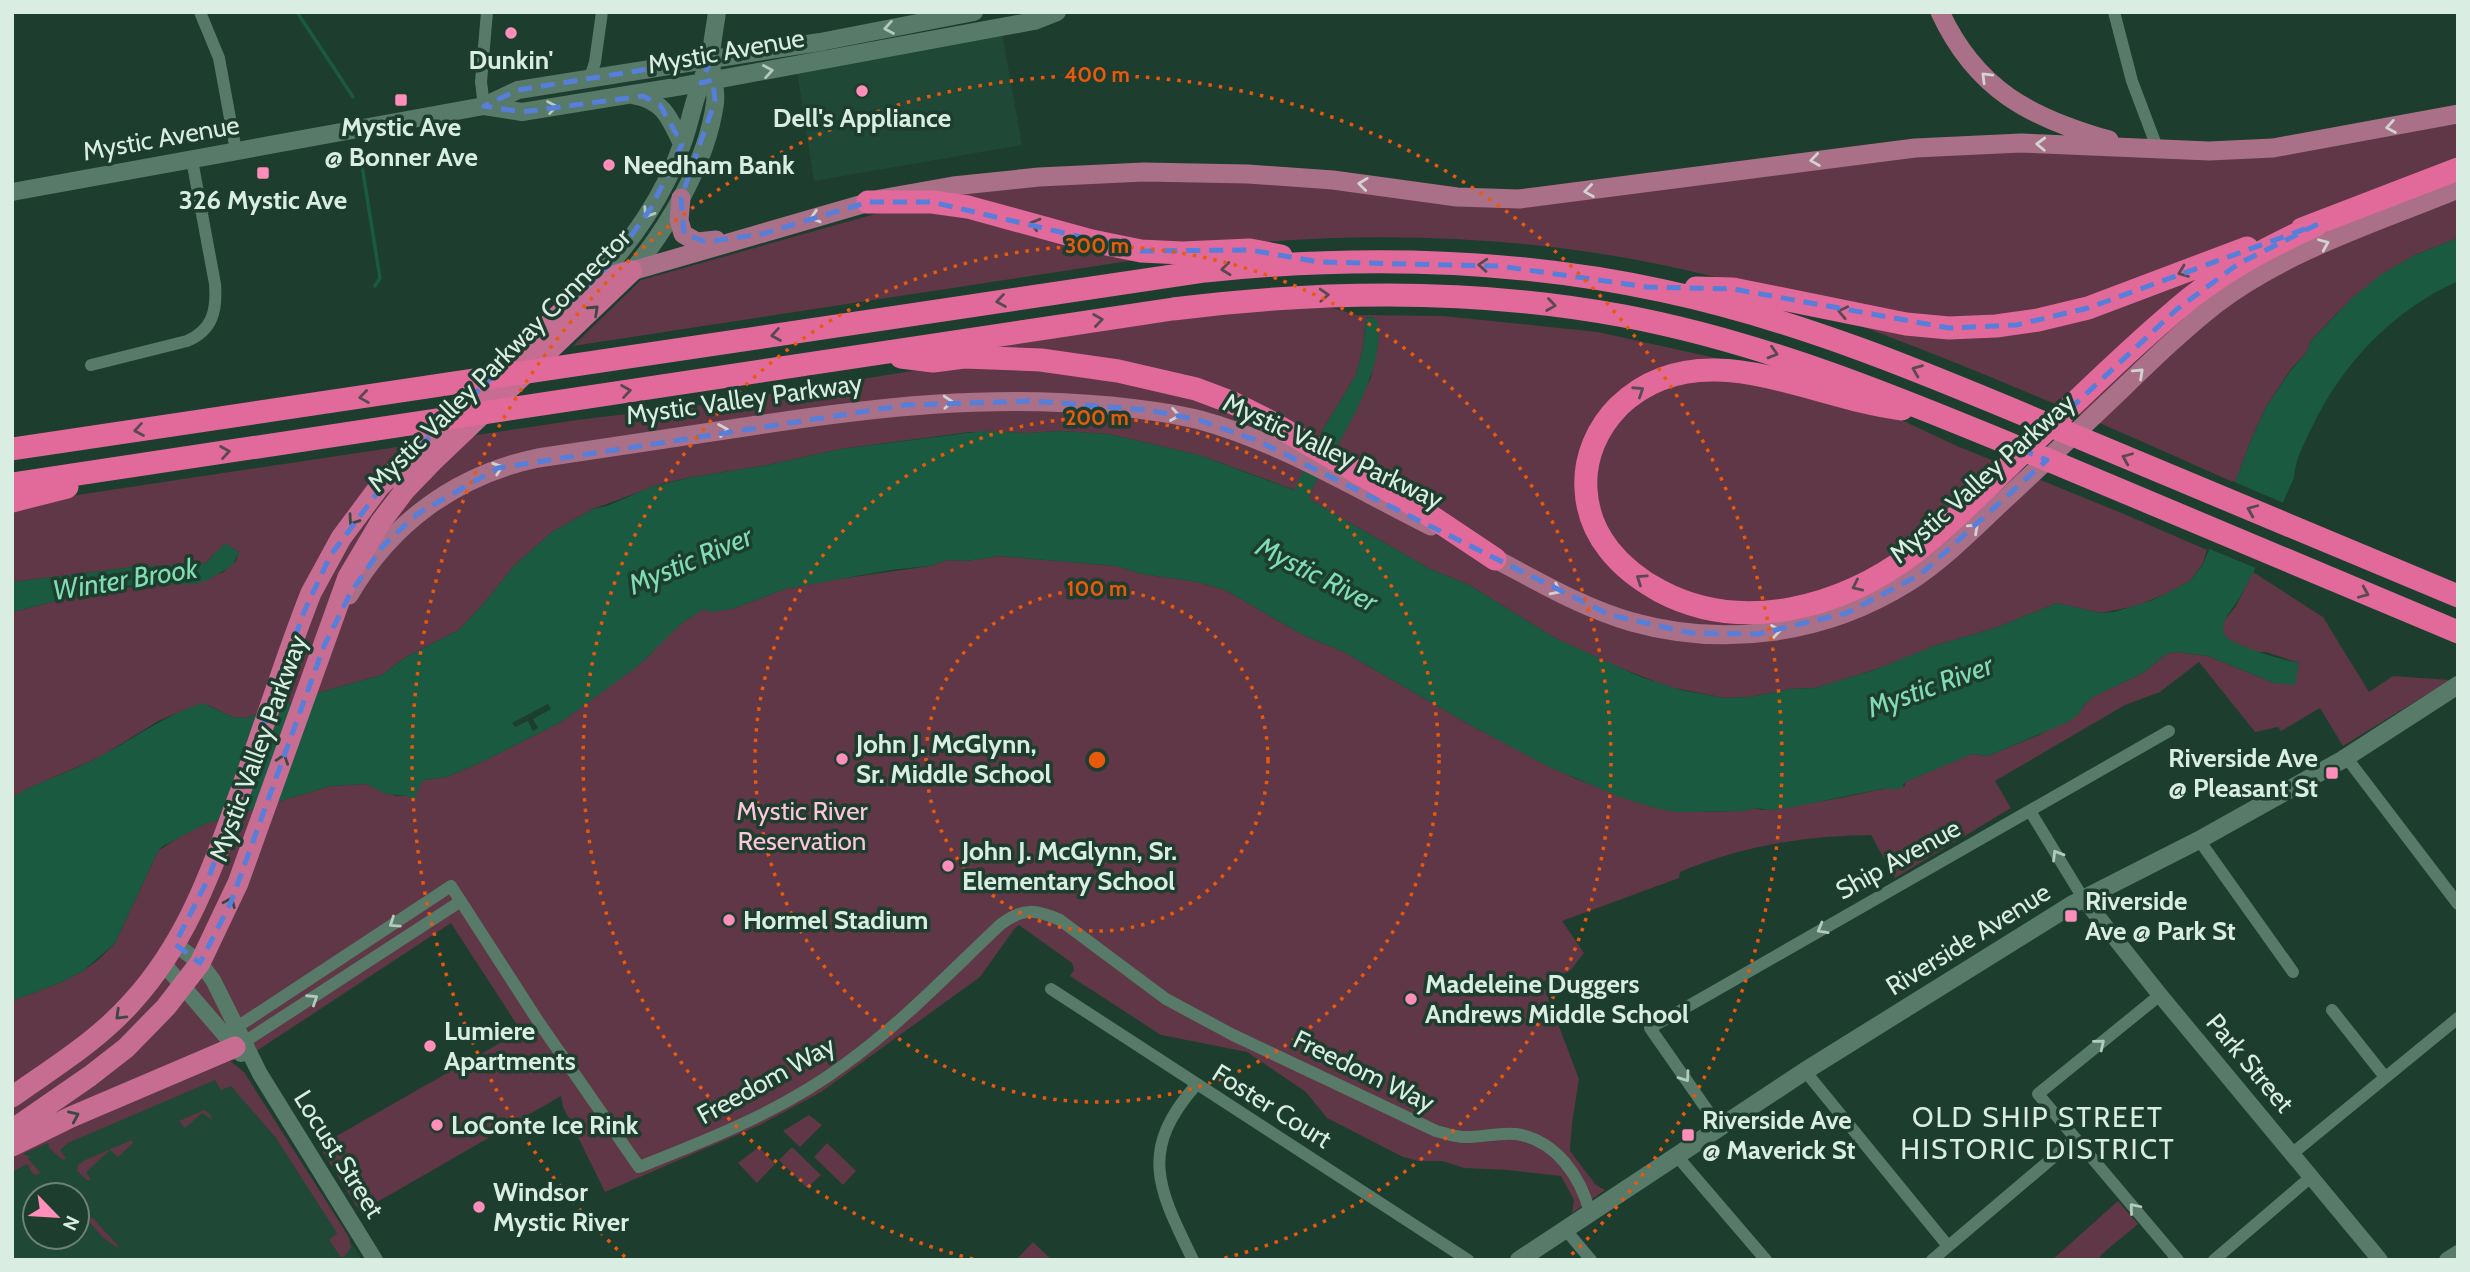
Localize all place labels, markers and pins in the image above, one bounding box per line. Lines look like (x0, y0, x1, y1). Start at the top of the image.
marker: Dunkin' (503, 25, 519, 41)
place label: Dunkin' (469, 44, 553, 76)
marker: Dell's Appliance (854, 83, 870, 99)
marker: Mystic Ave @ Bonner Ave (393, 92, 409, 108)
place label: Dell's Appliance (773, 102, 951, 134)
place label: Mystic Ave @ Bonner Ave (324, 111, 478, 173)
place label: Needham Bank (623, 149, 795, 181)
marker: Needham Bank (601, 157, 617, 173)
marker: 326 Mystic Ave (255, 165, 271, 181)
place label: 326 Mystic Ave (179, 184, 347, 216)
place label: John J. McGlynn, Sr. Middle School (855, 728, 1052, 790)
place label: Riverside Ave @ Pleasant St (2168, 742, 2318, 804)
centre of rings (1085, 748, 1109, 772)
marker: John J. McGlynn, Sr. Middle School (834, 751, 850, 767)
marker: Riverside Ave @ Pleasant St (2324, 765, 2340, 781)
place label: John J. McGlynn, Sr. Elementary School (961, 835, 1177, 897)
marker: John J. McGlynn, Sr. Elementary School (940, 858, 956, 874)
place label: Riverside Ave @ Park St (2085, 885, 2236, 947)
place label: Hormel Stadium (743, 904, 928, 936)
marker: Riverside Ave @ Park St (2063, 908, 2079, 924)
marker: Hormel Stadium (721, 912, 737, 928)
place label: Madeleine Duggers Andrews Middle School (1425, 968, 1689, 1030)
marker: Madeleine Duggers Andrews Middle School (1403, 991, 1419, 1007)
place label: Lumiere Apartments (444, 1015, 576, 1077)
marker: Lumiere Apartments (422, 1038, 438, 1054)
place label: Riverside Ave @ Maverick St (1702, 1104, 1856, 1166)
place label: LoConte Ice Rink (451, 1109, 639, 1141)
marker: LoConte Ice Rink (429, 1117, 445, 1133)
marker: Riverside Ave @ Maverick St (1680, 1127, 1696, 1143)
place label: Windsor Mystic River (493, 1176, 629, 1238)
marker: Windsor Mystic River (471, 1199, 487, 1215)

